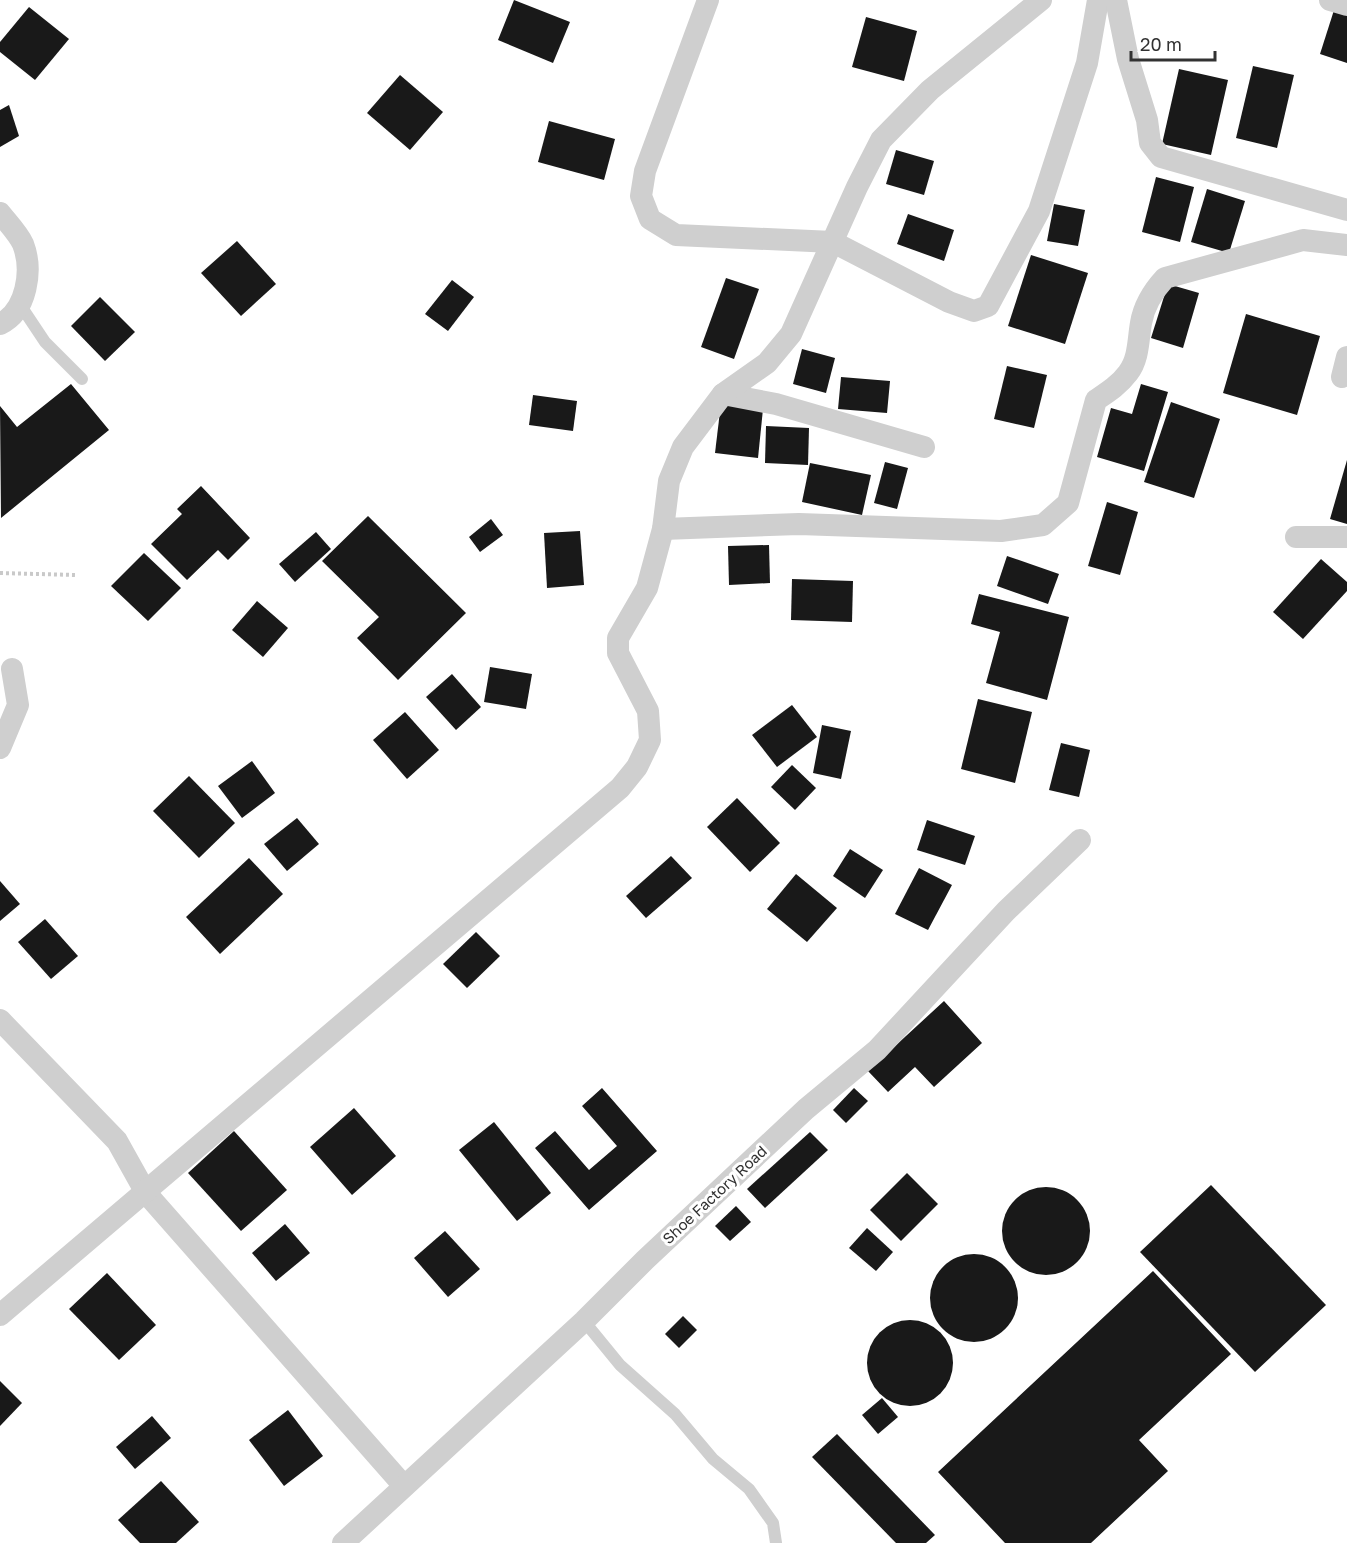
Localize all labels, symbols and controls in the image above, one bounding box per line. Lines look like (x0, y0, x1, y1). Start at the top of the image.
scale bar (1131, 24, 1215, 62)
text: 20 m (1140, 33, 1182, 55)
street label: Shoe Factory Road (659, 1141, 770, 1247)

